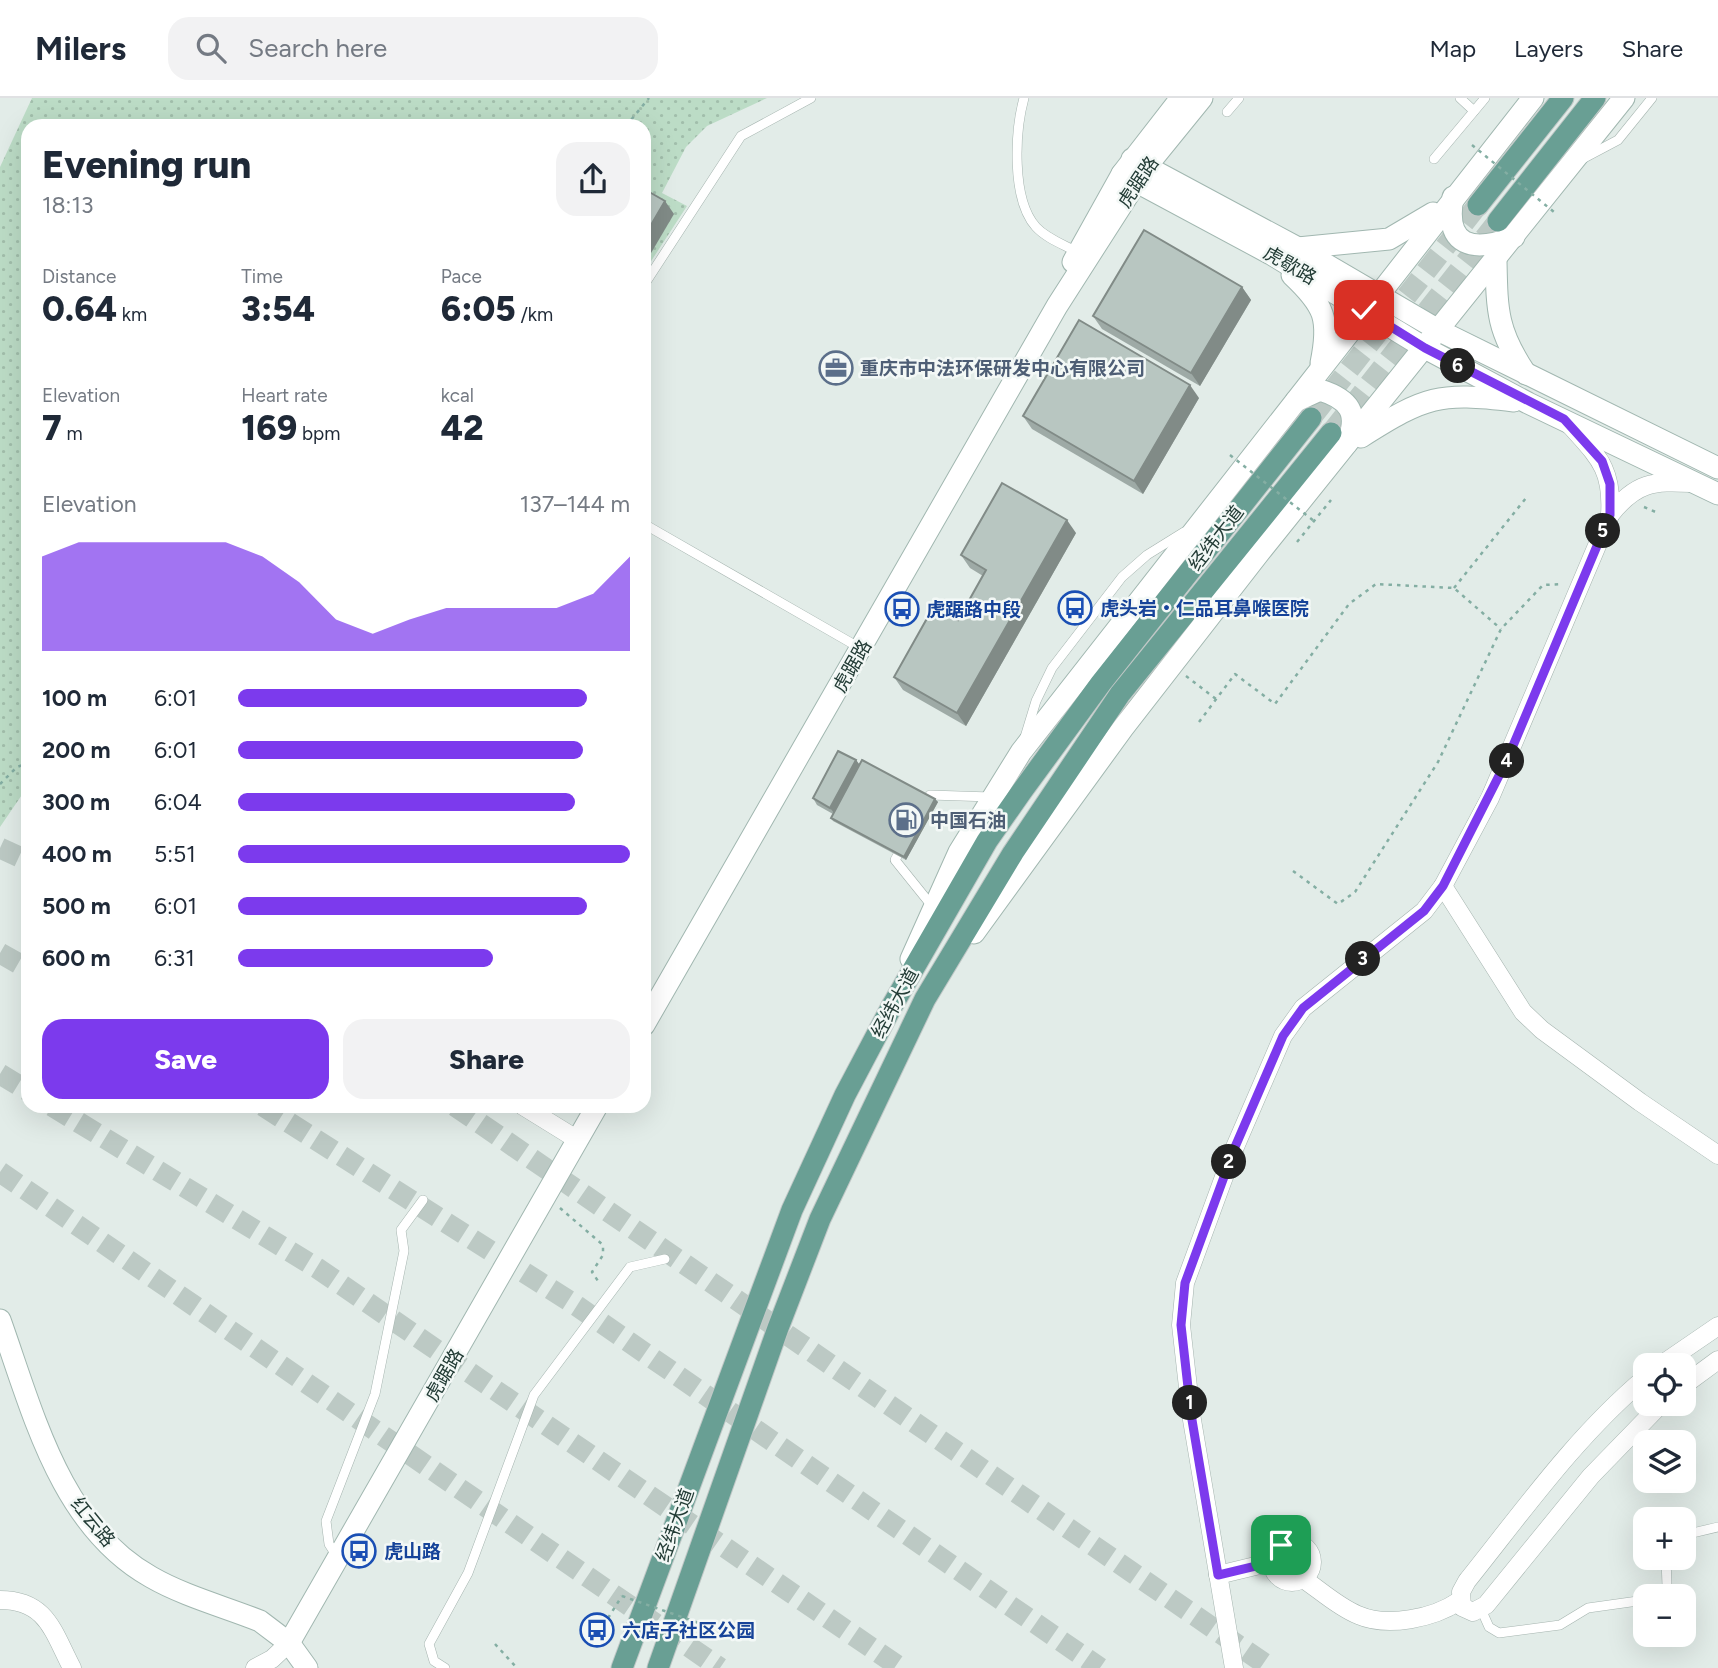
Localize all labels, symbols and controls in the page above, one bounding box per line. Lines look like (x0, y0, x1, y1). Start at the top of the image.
search box (168, 17, 658, 80)
text: Milers (35, 29, 126, 68)
icon: search (192, 29, 230, 67)
text: Search here (248, 32, 387, 64)
text: Map (1429, 34, 1476, 63)
text: Layers (1514, 34, 1583, 63)
text: Share (1621, 34, 1683, 63)
text: Evening run (42, 142, 251, 188)
button: share (556, 142, 630, 216)
street label: 虎踞路 (1113, 152, 1163, 212)
text: 18:13 (42, 191, 93, 219)
street label: 虎歇路 (1260, 241, 1320, 289)
text: Distance (42, 265, 116, 288)
text: Time (241, 265, 283, 288)
text: Pace (441, 265, 482, 288)
pin (1334, 280, 1394, 340)
text: 0.64 (42, 288, 117, 330)
text: 3:54 (241, 288, 315, 330)
text: 6:05 (441, 288, 516, 330)
icon: check (1345, 291, 1383, 329)
text: km (117, 303, 147, 326)
text: /km (516, 303, 553, 326)
pin: 6 (1440, 348, 1476, 384)
office icon: 重庆市中法环保研发中心有限公司 (817, 349, 855, 387)
text: 6 (1452, 354, 1463, 377)
place label: 重庆市中法环保研发中心有限公司 (860, 357, 1145, 380)
text: Elevation (42, 384, 120, 407)
text: Heart rate (241, 384, 328, 407)
text: kcal (441, 384, 474, 407)
text: 7 (42, 407, 62, 449)
text: 169 (241, 407, 297, 449)
text: 42 (441, 407, 484, 449)
text: m (62, 422, 83, 445)
text: bpm (297, 422, 341, 445)
text: Elevation (42, 490, 137, 518)
text: 137–144 m (520, 490, 630, 518)
street label: 经纬大道 (1184, 501, 1248, 575)
pin: 5 (1586, 514, 1620, 548)
text: 5 (1597, 519, 1608, 542)
bus stop icon: 虎头岩‧仁品耳鼻喉医院 (1056, 589, 1094, 627)
bus stop icon: 虎踞路中段 (883, 590, 921, 628)
place label: 虎头岩‧仁品耳鼻喉医院 (1100, 597, 1309, 620)
place label: 虎踞路中段 (926, 598, 1021, 621)
street label: 虎踞路 (828, 636, 876, 696)
text: 100 m (42, 684, 107, 712)
text: 6:01 (154, 684, 197, 712)
text: 200 m (42, 736, 111, 764)
text: 6:01 (154, 736, 197, 764)
pin: 4 (1490, 744, 1524, 778)
text: 4 (1500, 749, 1513, 772)
text: 300 m (42, 788, 110, 816)
text: 6:04 (154, 788, 202, 816)
fuel station icon: 中国石油 (887, 801, 925, 839)
place label: 中国石油 (930, 809, 1006, 832)
text: 400 m (42, 840, 112, 868)
text: 5:51 (154, 840, 196, 868)
text: 500 m (42, 892, 111, 920)
text: 6:01 (154, 892, 197, 920)
pin: 3 (1346, 942, 1380, 976)
text: 600 m (42, 944, 111, 972)
text: 6:31 (154, 944, 195, 972)
text: 3 (1357, 947, 1368, 970)
street label: 经纬大道 (867, 964, 923, 1042)
button: Save (42, 1019, 329, 1099)
button: Share (343, 1019, 630, 1099)
pin: 2 (1212, 1144, 1246, 1180)
text: 2 (1223, 1150, 1234, 1173)
street label: 虎踞路 (420, 1345, 468, 1405)
map controls (1633, 1353, 1696, 1647)
button: locate (1633, 1353, 1696, 1416)
pin: 1 (1172, 1386, 1208, 1420)
text: 1 (1185, 1391, 1194, 1414)
button: layers (1633, 1430, 1696, 1493)
street label: 经纬大道 (651, 1485, 699, 1565)
street label: 红云路 (66, 1493, 120, 1551)
button: + (1633, 1507, 1696, 1570)
pin (1251, 1515, 1311, 1575)
icon: arrive (1262, 1526, 1300, 1564)
bus stop icon: 虎山路 (340, 1532, 378, 1570)
place label: 虎山路 (384, 1540, 441, 1563)
button: − (1633, 1584, 1696, 1647)
bus stop icon: 六店子社区公园 (578, 1611, 616, 1649)
place label: 六店子社区公园 (622, 1619, 755, 1642)

